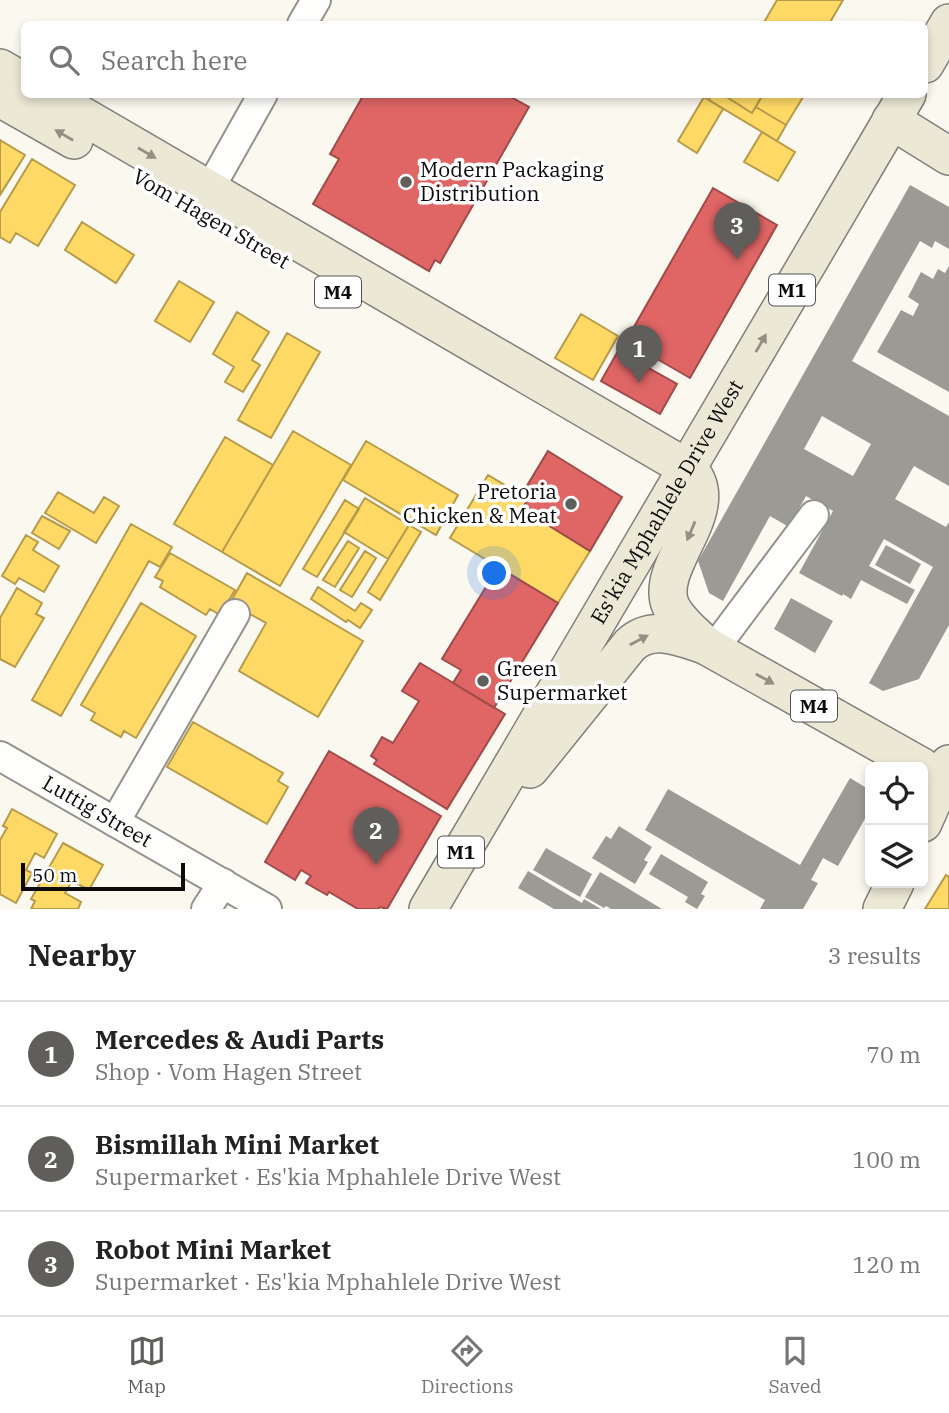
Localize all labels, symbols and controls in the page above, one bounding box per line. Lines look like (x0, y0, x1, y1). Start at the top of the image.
search box (21, 21, 928, 98)
icon: search (45, 41, 83, 79)
text: Search here (101, 43, 247, 77)
one-way arrow (55, 129, 74, 141)
one-way arrow (137, 147, 156, 160)
place label: Modern Packaging Distribution (420, 155, 604, 207)
street label: Vom Hagen Street (128, 162, 295, 275)
marker: Modern Packaging Distribution (398, 174, 414, 190)
pin: 3 (714, 202, 760, 260)
road number: M1 (769, 274, 815, 306)
road number: M4 (315, 276, 361, 308)
pin: 1 (616, 325, 662, 383)
one-way arrow (755, 333, 767, 352)
street label: Es'kia Mphahlele Drive West (584, 374, 749, 629)
place label: Pretoria Chicken & Meat (403, 477, 557, 529)
marker: Pretoria Chicken & Meat (563, 496, 579, 512)
one-way arrow (685, 520, 696, 541)
your location (477, 556, 511, 590)
one-way arrow (630, 635, 650, 647)
place label: Green Supermarket (497, 654, 627, 706)
marker: Green Supermarket (475, 673, 491, 689)
one-way arrow (755, 673, 774, 685)
road number: M4 (791, 691, 837, 722)
map controls (865, 762, 928, 888)
button: locate (865, 762, 928, 825)
street label: Luttig Street (38, 768, 158, 853)
pin: 2 (353, 807, 399, 865)
button: layers (865, 825, 928, 888)
road number: M1 (438, 836, 484, 867)
scale bar (21, 860, 186, 892)
text: 50 m (32, 863, 77, 887)
text: Nearby (28, 935, 136, 974)
text: 3 results (828, 940, 921, 970)
text: Mercedes & Audi Parts (95, 1022, 384, 1056)
text: 1 (44, 1039, 58, 1069)
text: 70 m (866, 1039, 921, 1069)
text: Shop · Vom Hagen Street (95, 1056, 362, 1086)
text: Bismillah Mini Market (95, 1127, 379, 1161)
text: 2 (44, 1144, 58, 1174)
text: 100 m (852, 1144, 921, 1174)
text: Supermarket · Es'kia Mphahlele Drive West (95, 1161, 561, 1191)
text: Robot Mini Market (95, 1232, 331, 1266)
text: 3 (44, 1249, 58, 1279)
text: 120 m (852, 1249, 921, 1279)
text: Supermarket · Es'kia Mphahlele Drive West (95, 1266, 561, 1296)
tab: Map (127, 1332, 166, 1398)
tab: Directions (421, 1332, 514, 1398)
tab: Saved (768, 1332, 822, 1398)

